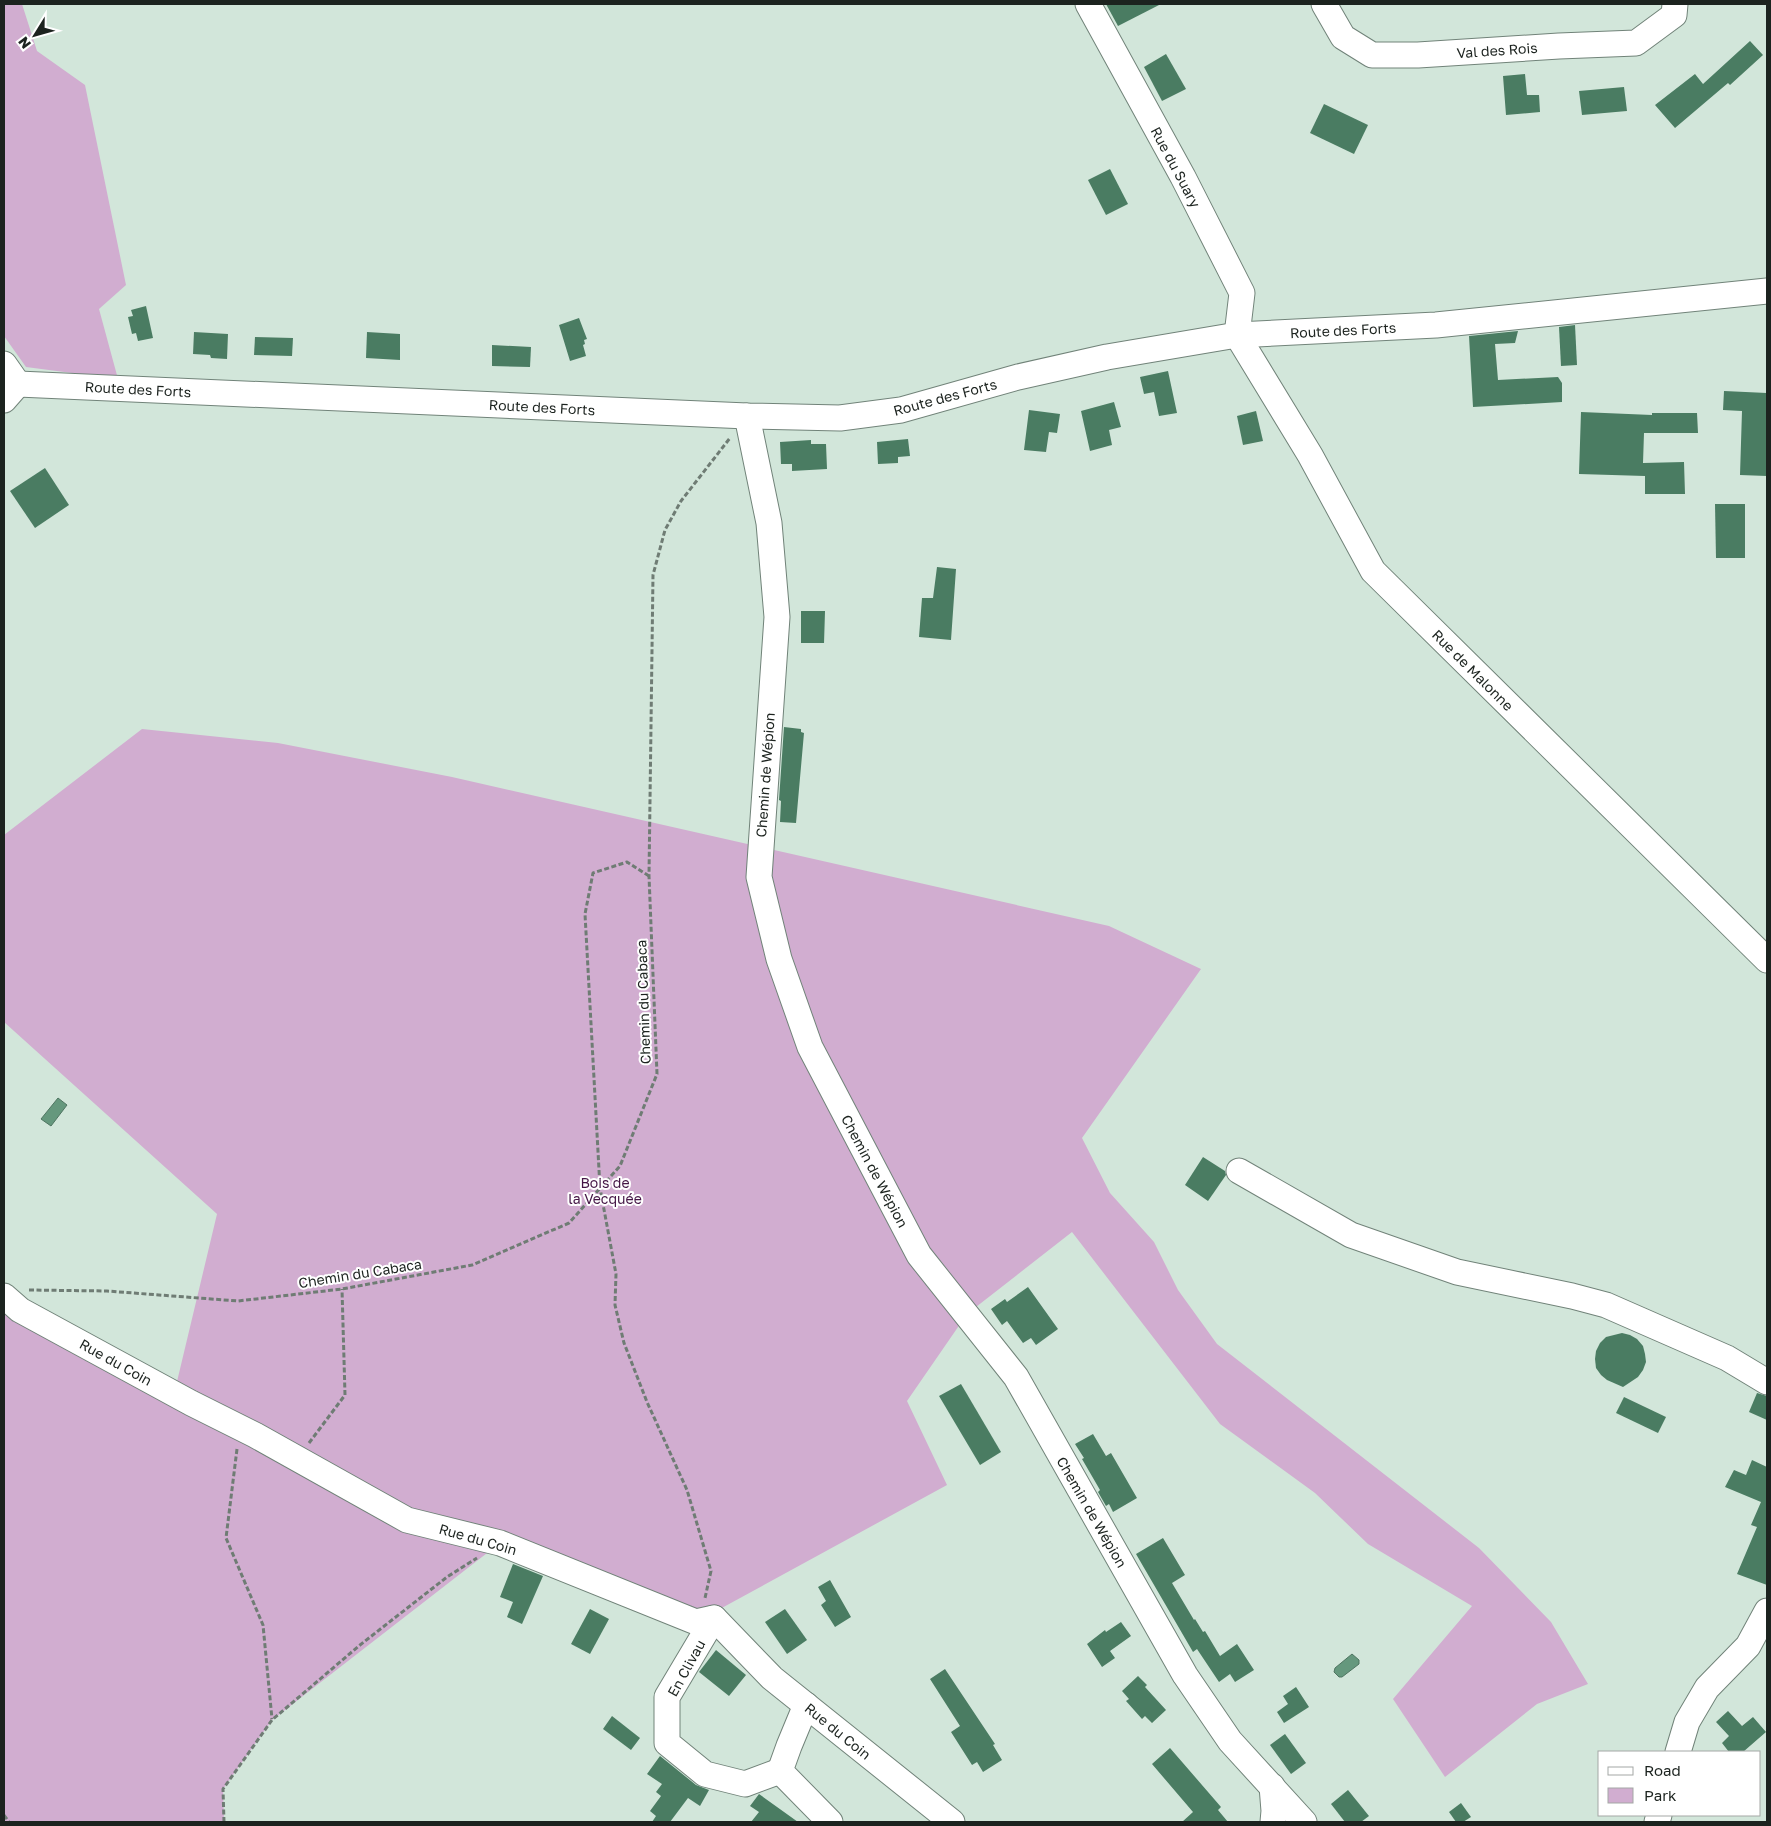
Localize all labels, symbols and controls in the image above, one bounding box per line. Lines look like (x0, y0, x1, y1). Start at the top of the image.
north arrow (10, 10, 60, 60)
text: N (14, 34, 34, 52)
street label: Val des Rois (1456, 39, 1538, 61)
street label: Rue du Suary (1148, 124, 1204, 210)
street label: Route des Forts (1289, 319, 1397, 341)
street label: Route des Forts (891, 375, 999, 419)
street label: Route des Forts (84, 378, 192, 400)
street label: Route des Forts (488, 396, 596, 418)
street label: Rue de Malonne (1429, 626, 1517, 714)
street label: Chemin de Wépion (752, 712, 778, 838)
street label: Chemin du Cabaca (632, 939, 654, 1065)
street label: Chemin de Wépion (838, 1112, 912, 1230)
park label: Bois de la Vecquée (568, 1174, 642, 1207)
street label: Chemin du Cabaca (297, 1255, 423, 1291)
street label: Rue du Coin (77, 1335, 155, 1389)
street label: Chemin de Wépion (1053, 1454, 1131, 1570)
street label: Rue du Coin (437, 1520, 519, 1558)
street label: En Clivau (663, 1637, 709, 1699)
street label: Rue du Coin (801, 1699, 875, 1763)
legend (1598, 1751, 1761, 1816)
text: Road (1644, 1761, 1681, 1779)
text: Park (1644, 1786, 1677, 1804)

